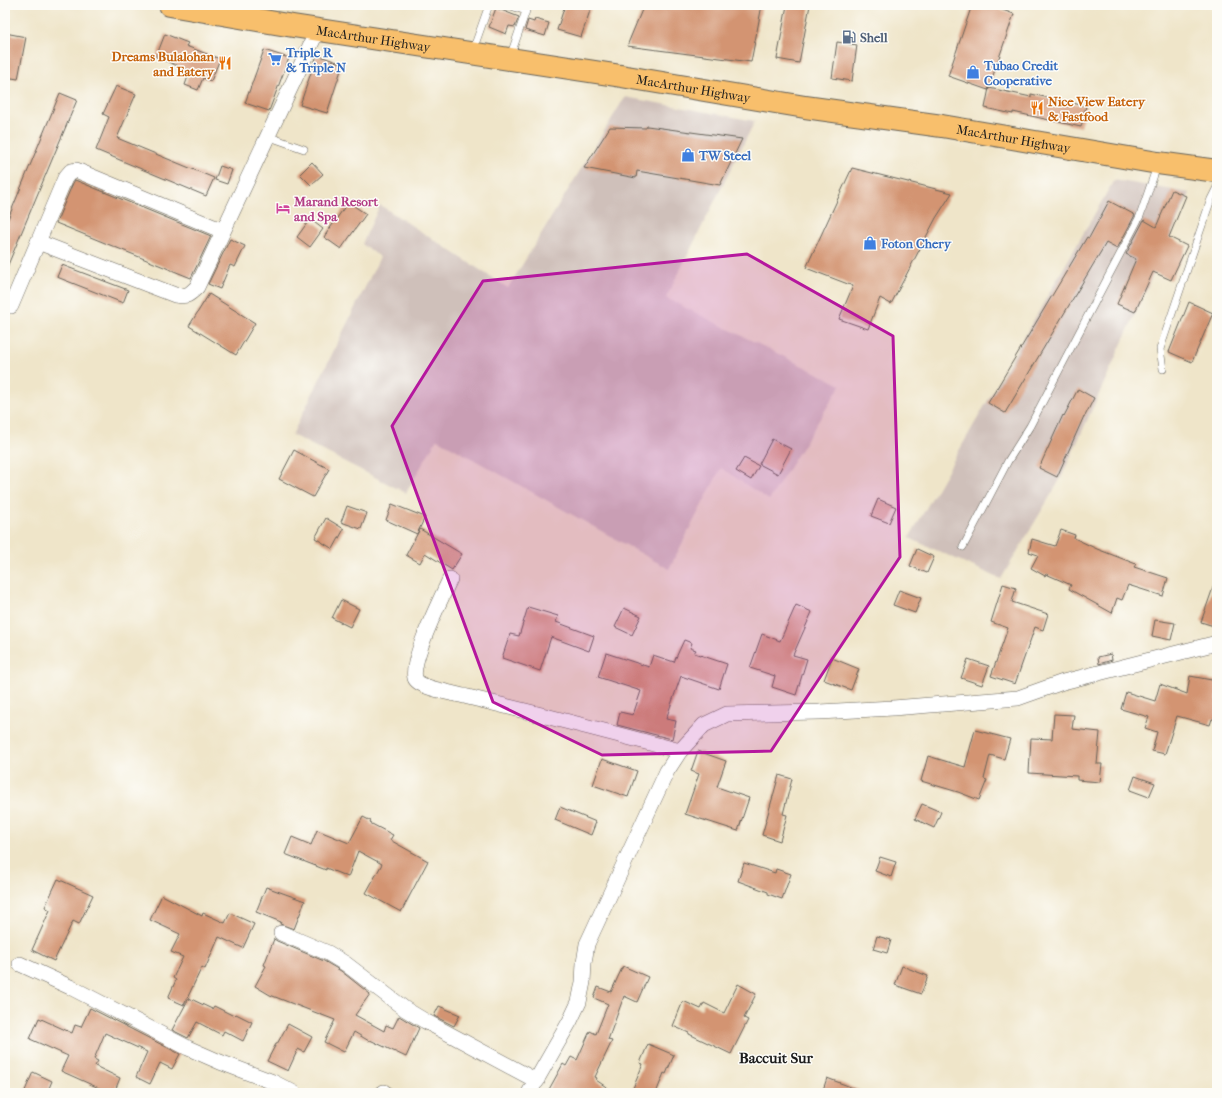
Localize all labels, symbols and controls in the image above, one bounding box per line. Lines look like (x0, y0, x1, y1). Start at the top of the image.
street label: MacArthur Highway (315, 23, 433, 55)
fuel station icon: Shell (841, 29, 857, 45)
place label: Shell (860, 30, 888, 45)
place label: Triple R & Triple N (285, 45, 346, 76)
place label: Dreams Bulalohan and Eatery (112, 49, 215, 80)
supermarket icon: Triple R & Triple N (267, 51, 283, 67)
restaurant icon: Dreams Bulalohan and Eatery (217, 55, 233, 71)
place label: Tubao Credit Cooperative (983, 58, 1058, 89)
shop icon: Tubao Credit Cooperative (965, 64, 981, 80)
street label: MacArthur Highway (635, 72, 753, 106)
place label: Nice View Eatery & Fastfood (1048, 94, 1146, 124)
restaurant icon: Nice View Eatery & Fastfood (1029, 100, 1045, 116)
street label: MacArthur Highway (955, 122, 1073, 156)
shop icon: TW Steel (680, 147, 696, 163)
place label: TW Steel (698, 148, 752, 163)
place label: Marand Resort and Spa (293, 194, 378, 225)
hotel icon: Marand Resort and Spa (275, 200, 291, 216)
shop icon: Foton Chery (862, 235, 878, 251)
place label: Foton Chery (880, 236, 952, 252)
district label: Baccuit Sur (739, 1049, 814, 1067)

